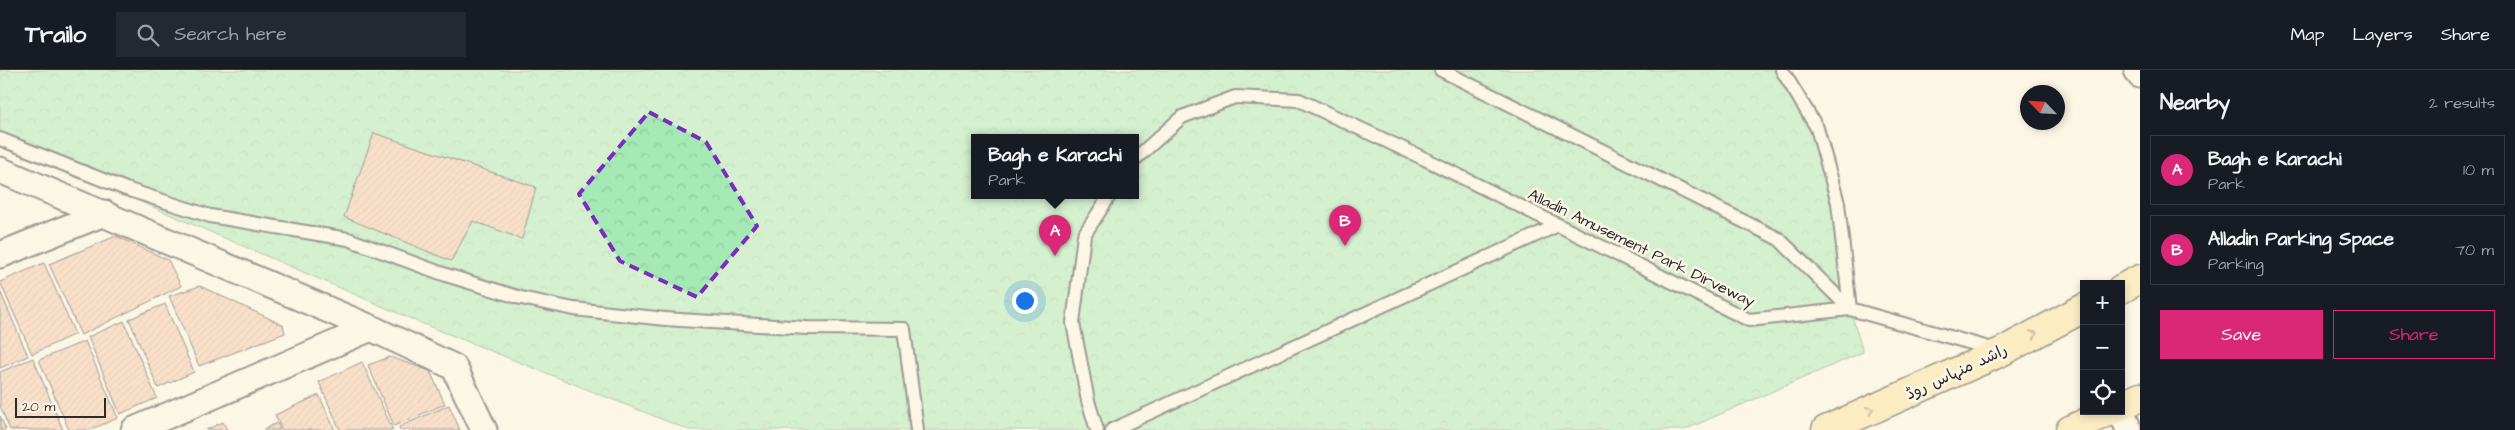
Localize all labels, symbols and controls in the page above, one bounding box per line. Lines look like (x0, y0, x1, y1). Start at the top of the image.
search box (116, 12, 466, 57)
text: Trailo (25, 18, 86, 52)
icon: search (134, 21, 162, 49)
text: Search here (174, 21, 286, 48)
text: Map (2290, 22, 2324, 47)
text: Layers (2352, 22, 2413, 47)
text: Share (2441, 22, 2490, 47)
north arrow (2020, 85, 2065, 130)
text: Nearby (2160, 88, 2230, 117)
text: 2 results (2429, 92, 2495, 114)
popup (971, 134, 1139, 199)
text: Bagh e Karachi (988, 142, 1122, 169)
text: Bagh e Karachi (2208, 146, 2342, 173)
text: A (2172, 159, 2182, 181)
text: 10 m (2463, 159, 2494, 181)
text: Park (988, 169, 1025, 191)
text: Park (2208, 173, 2245, 195)
street label: Alladin Amusement Park Dirveway (1524, 183, 1759, 314)
pin: B (1329, 205, 1361, 246)
pin: A (1039, 215, 1071, 256)
text: Alladin Parking Space (2208, 226, 2394, 253)
text: B (2171, 239, 2183, 261)
text: 70 m (2455, 239, 2494, 261)
text: Parking (2208, 253, 2264, 275)
map controls (2080, 280, 2125, 415)
button: + (2080, 280, 2125, 325)
your location (1012, 288, 1038, 314)
button: Save (2160, 310, 2323, 359)
button: Share (2333, 310, 2495, 359)
button: − (2080, 325, 2125, 370)
one-way arrow (2028, 330, 2037, 340)
street label: راشد منہاس روڈ (1902, 339, 2011, 405)
button: locate (2080, 370, 2125, 415)
scale bar (15, 395, 106, 418)
text: 20 m (22, 397, 55, 417)
one-way arrow (1865, 406, 1874, 416)

